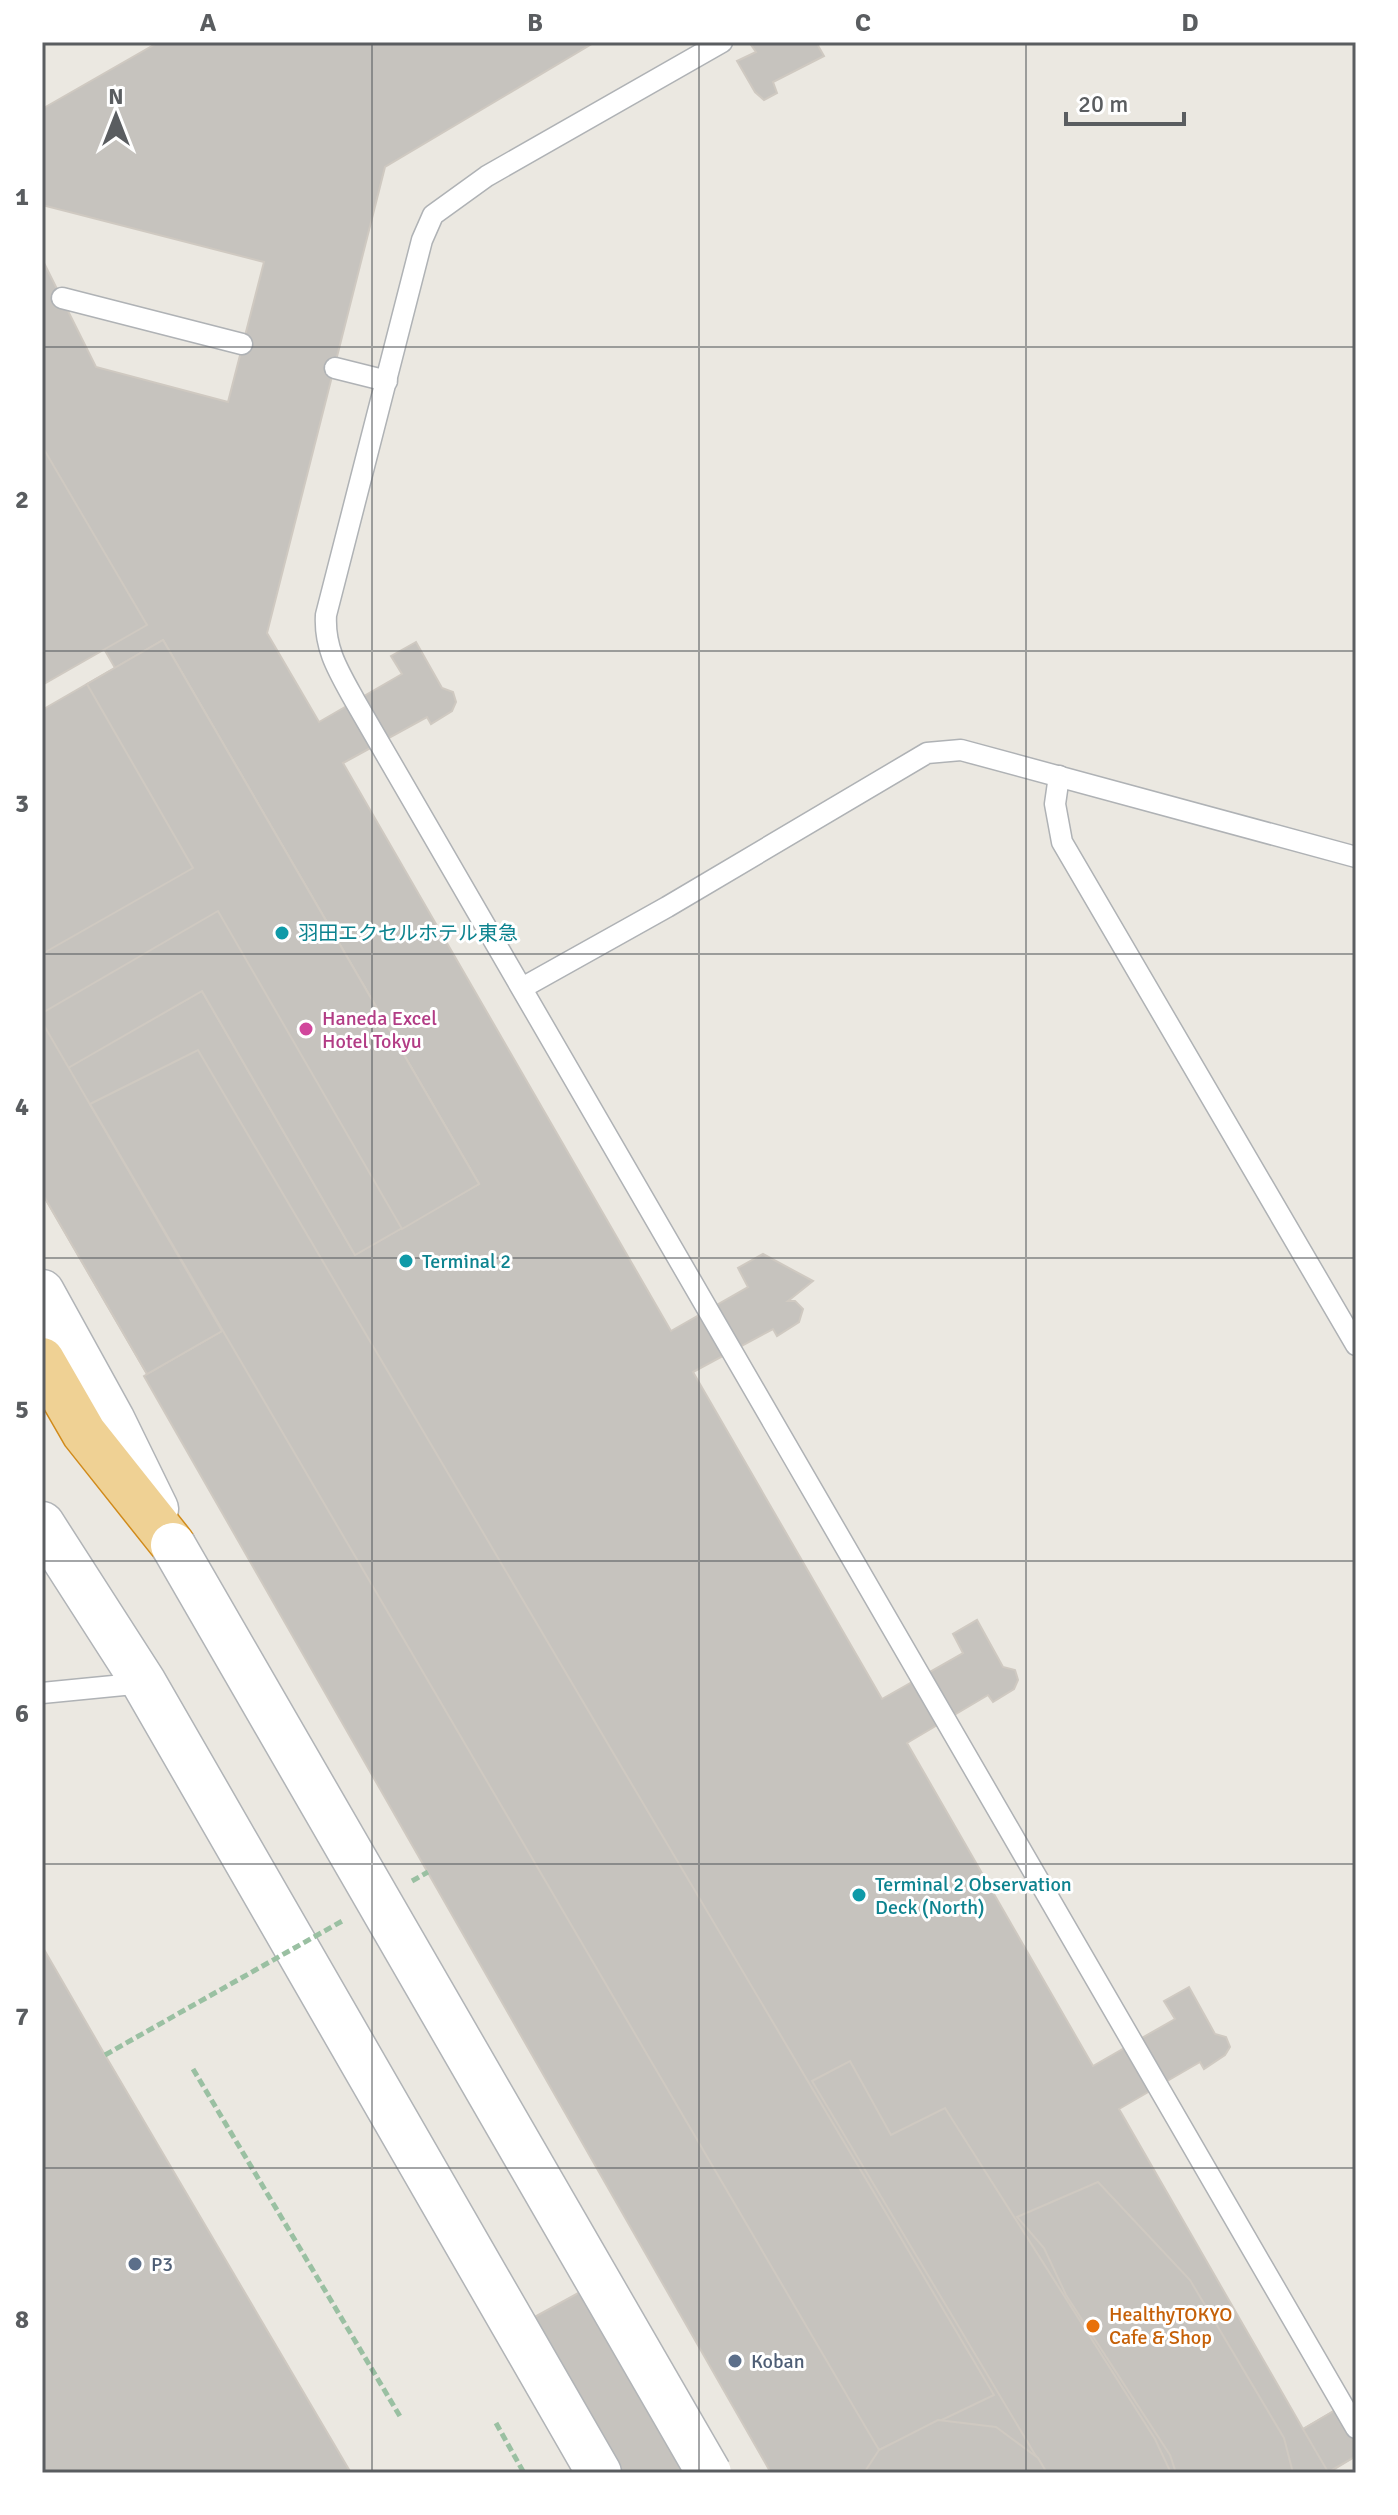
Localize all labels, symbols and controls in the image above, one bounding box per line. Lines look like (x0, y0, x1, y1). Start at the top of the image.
text: A (200, 7, 217, 39)
text: B (527, 7, 543, 39)
text: C (855, 7, 871, 39)
text: D (1181, 7, 1199, 39)
north arrow (76, 76, 156, 156)
scale bar (1066, 76, 1184, 126)
text: N (108, 83, 124, 110)
text: 20 m (1078, 89, 1128, 119)
text: 1 (15, 181, 29, 213)
text: 2 (15, 484, 29, 516)
text: 3 (15, 788, 29, 820)
place label: 羽田エクセルホテル東急 (298, 921, 518, 946)
marker: 羽田エクセルホテル東急 (273, 924, 291, 942)
place label: Haneda Excel Hotel Tokyu (322, 1006, 437, 1054)
marker: Haneda Excel Hotel Tokyu (297, 1020, 315, 1038)
text: 4 (15, 1091, 29, 1123)
place label: Terminal 2 (422, 1249, 511, 1274)
marker: Terminal 2 (397, 1252, 415, 1270)
text: 5 (15, 1394, 29, 1426)
text: 6 (15, 1698, 29, 1730)
place label: Terminal 2 Observation Deck (North) (875, 1872, 1072, 1920)
marker: Terminal 2 Observation Deck (North) (850, 1886, 868, 1904)
text: 7 (15, 2001, 29, 2033)
place label: P3 (151, 2252, 173, 2277)
marker: P3 (126, 2255, 144, 2273)
place label: HealthyTOKYO Cafe & Shop (1109, 2302, 1232, 2350)
text: 8 (15, 2304, 29, 2336)
marker: HealthyTOKYO Cafe & Shop (1084, 2317, 1102, 2335)
place label: Koban (751, 2349, 805, 2374)
marker: Koban (726, 2352, 744, 2370)

